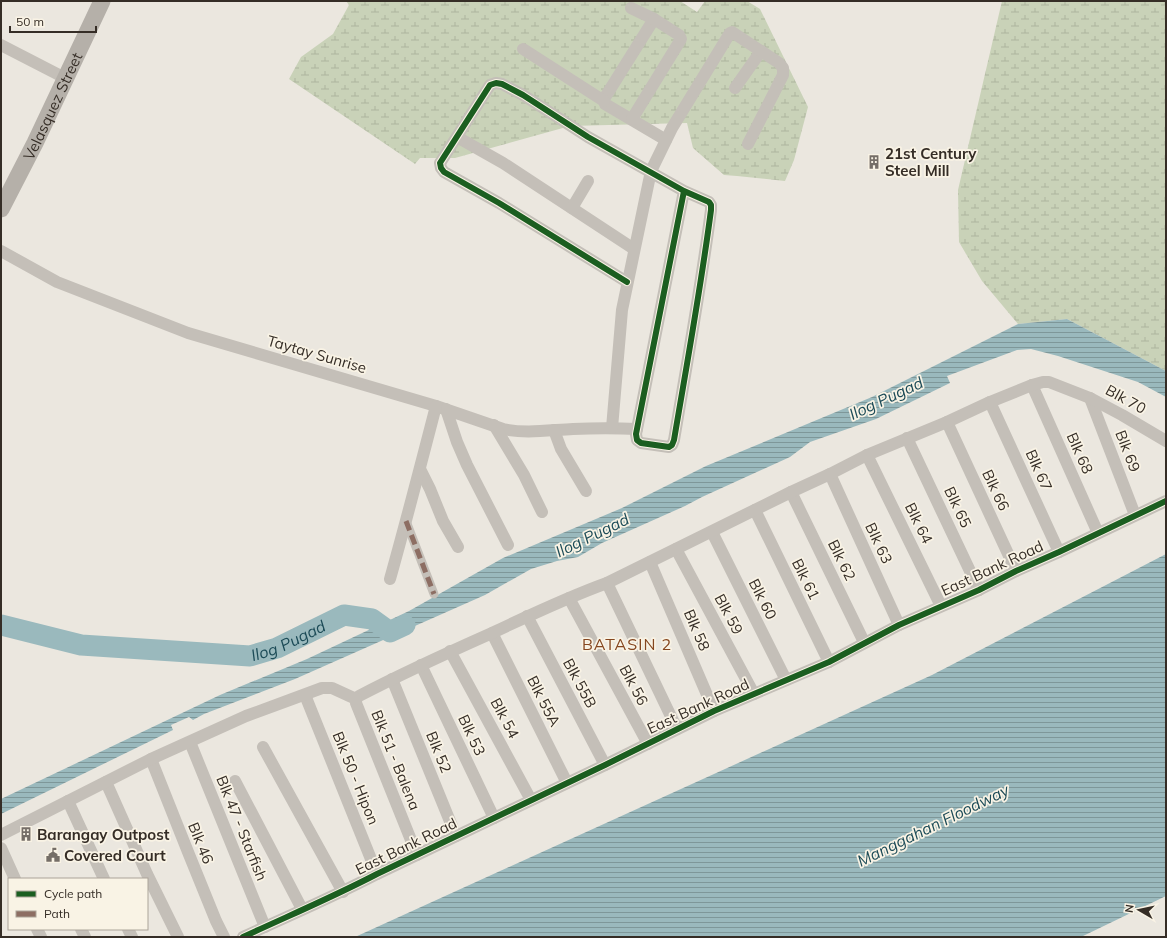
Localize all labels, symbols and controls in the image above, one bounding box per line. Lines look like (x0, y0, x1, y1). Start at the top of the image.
scale bar (10, 8, 96, 34)
text: 50 m (16, 14, 44, 29)
street label: Velasquez Street (18, 49, 86, 163)
place label: 21st Century Steel Mill (885, 144, 977, 180)
building icon: 21st Century Steel Mill (866, 154, 882, 170)
street label: Taytay Sunrise (265, 331, 369, 377)
water label: Ilog Pugad (846, 372, 927, 424)
street label: Blk 70 (1102, 380, 1150, 418)
street label: Blk 69 (1111, 427, 1145, 475)
street label: Blk 68 (1062, 429, 1098, 477)
street label: Blk 67 (1021, 446, 1057, 494)
street label: Blk 66 (978, 466, 1014, 514)
street label: Blk 65 (940, 483, 976, 531)
street label: Blk 64 (901, 499, 937, 547)
water label: Ilog Pugad (552, 508, 632, 561)
street label: Blk 63 (861, 519, 897, 567)
street label: Blk 62 (824, 536, 860, 584)
street label: East Bank Road (938, 536, 1046, 600)
street label: Blk 61 (788, 555, 824, 603)
street label: Blk 60 (745, 575, 781, 623)
street label: Blk 59 (710, 590, 748, 638)
street label: Blk 58 (680, 606, 714, 654)
water label: Ilog Pugad (249, 616, 329, 665)
district label: BATASIN 2 (582, 634, 672, 654)
street label: Blk 55B (559, 655, 601, 711)
street label: Blk 56 (615, 661, 653, 709)
street label: Blk 55A (523, 672, 565, 730)
street label: East Bank Road (644, 674, 752, 738)
street label: Blk 54 (486, 694, 524, 742)
street label: Blk 51 - Balena (367, 707, 425, 813)
street label: Blk 53 (454, 711, 490, 759)
street label: Blk 52 (422, 728, 456, 776)
street label: Blk 50 - Hipon (329, 729, 383, 827)
street label: Blk 47 - Starfish (212, 773, 272, 883)
water label: Manggahan Floodway (854, 779, 1013, 870)
street label: East Bank Road (352, 813, 460, 879)
street label: Blk 46 (184, 819, 218, 867)
place label: Barangay Outpost (37, 825, 170, 844)
building icon: Barangay Outpost (18, 826, 34, 842)
place label: Covered Court (64, 846, 166, 865)
public building icon: Covered Court (45, 847, 61, 863)
legend (8, 878, 148, 930)
text: Cycle path (44, 886, 102, 901)
north arrow (1119, 890, 1159, 930)
text: N (1122, 903, 1137, 914)
text: Path (44, 906, 70, 921)

